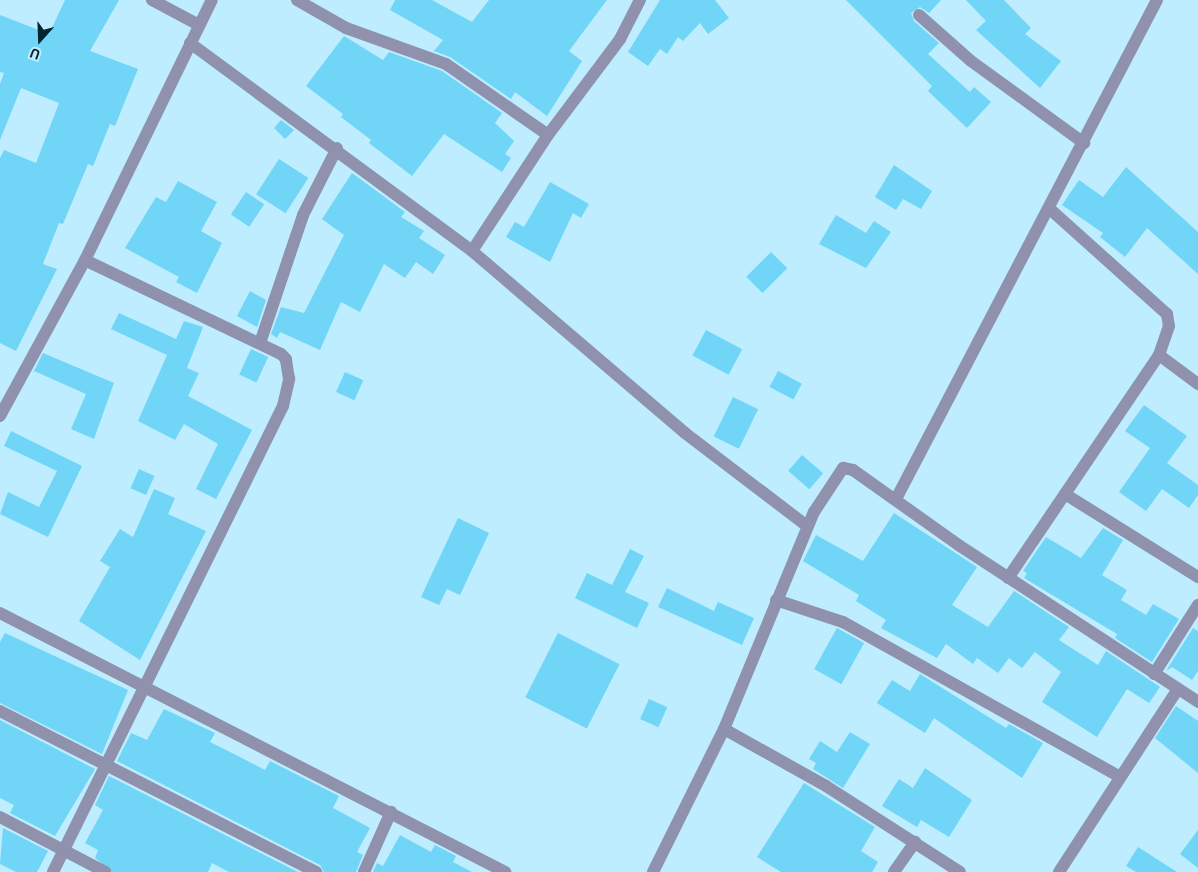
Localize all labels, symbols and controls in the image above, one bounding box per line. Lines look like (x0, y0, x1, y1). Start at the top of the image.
north arrow (15, 15, 65, 65)
text: U (28, 45, 42, 63)

